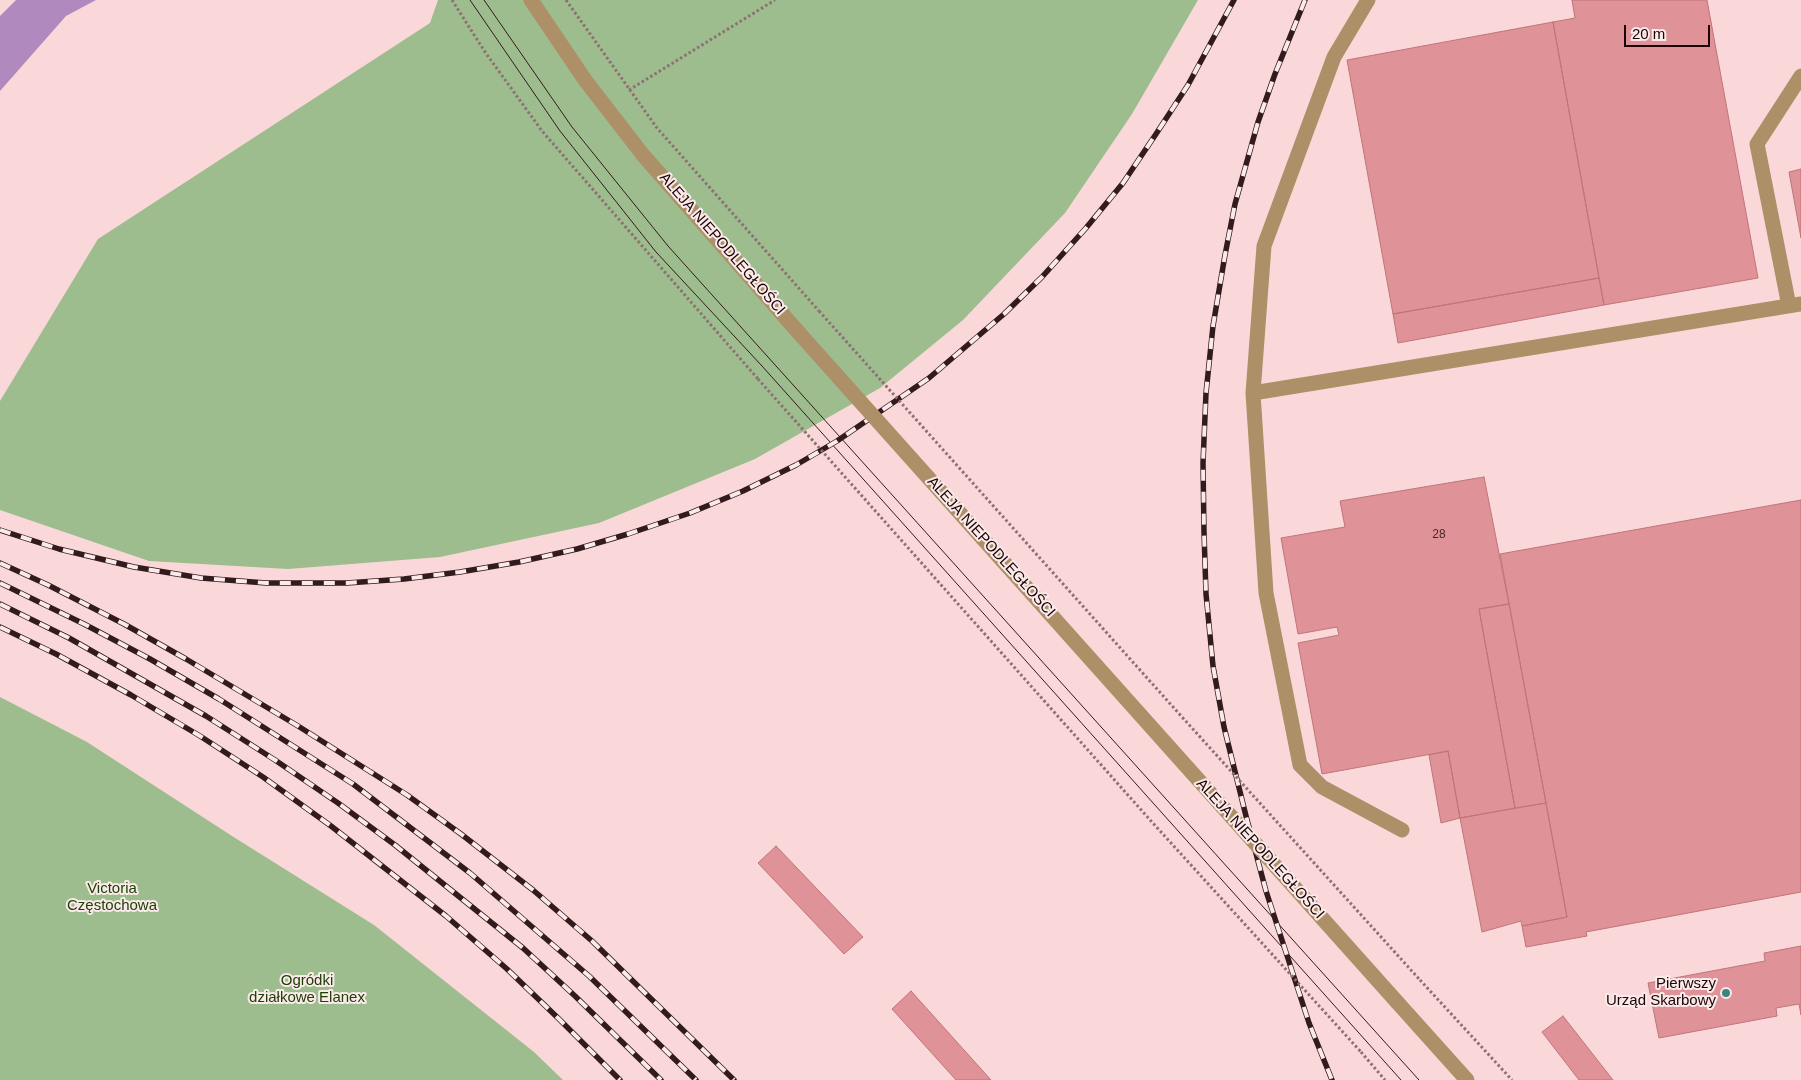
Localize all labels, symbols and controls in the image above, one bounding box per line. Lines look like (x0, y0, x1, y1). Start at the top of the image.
scale bar (1626, 15, 1712, 47)
text: 20 m (1632, 25, 1665, 42)
street label: ALEJA NIEPODLEGŁOŚCI (655, 169, 789, 319)
street label: ALEJA NIEPODLEGŁOŚCI (923, 473, 1059, 621)
house number: 28 (1432, 528, 1446, 542)
street label: ALEJA NIEPODLEGŁOŚCI (1192, 775, 1328, 923)
park label: Victoria Częstochowa (67, 880, 157, 915)
park label: Ogródki działkowe Elanex (249, 972, 365, 1007)
place label: Pierwszy Urząd Skarbowy (1606, 975, 1716, 1010)
marker: Pierwszy Urząd Skarbowy (1720, 987, 1732, 999)

